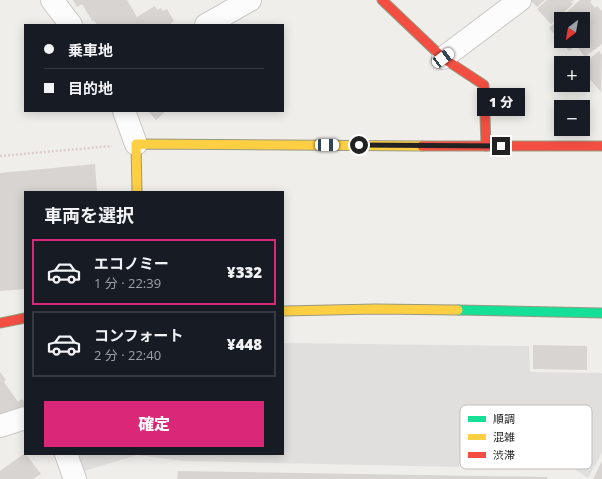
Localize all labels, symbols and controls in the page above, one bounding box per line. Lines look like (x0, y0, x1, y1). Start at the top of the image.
north arrow (554, 12, 590, 48)
map controls (554, 12, 590, 136)
text: 乗車地 (68, 40, 113, 60)
car (430, 46, 456, 70)
button: + (554, 56, 590, 92)
text: 目的地 (68, 78, 113, 98)
callout: 1 分 (477, 88, 525, 116)
text: 1 分 (489, 93, 513, 111)
button: − (554, 100, 590, 136)
route start (350, 136, 368, 154)
route end (492, 137, 510, 155)
car (315, 139, 339, 151)
text: 車両を選択 (44, 203, 134, 227)
text: エコノミー (94, 253, 169, 273)
icon: car (46, 254, 82, 290)
text: ¥332 (227, 262, 262, 282)
text: 1 分 · 22:39 (94, 274, 161, 292)
text: コンフォート (94, 325, 184, 345)
icon: car (46, 326, 82, 362)
text: ¥448 (227, 334, 262, 354)
text: 2 分 · 22:40 (94, 346, 161, 364)
button: 確定 (44, 401, 264, 447)
legend (460, 405, 592, 469)
text: 順調 (493, 411, 515, 426)
text: 混雑 (493, 429, 515, 444)
text: 渋滞 (493, 447, 515, 462)

